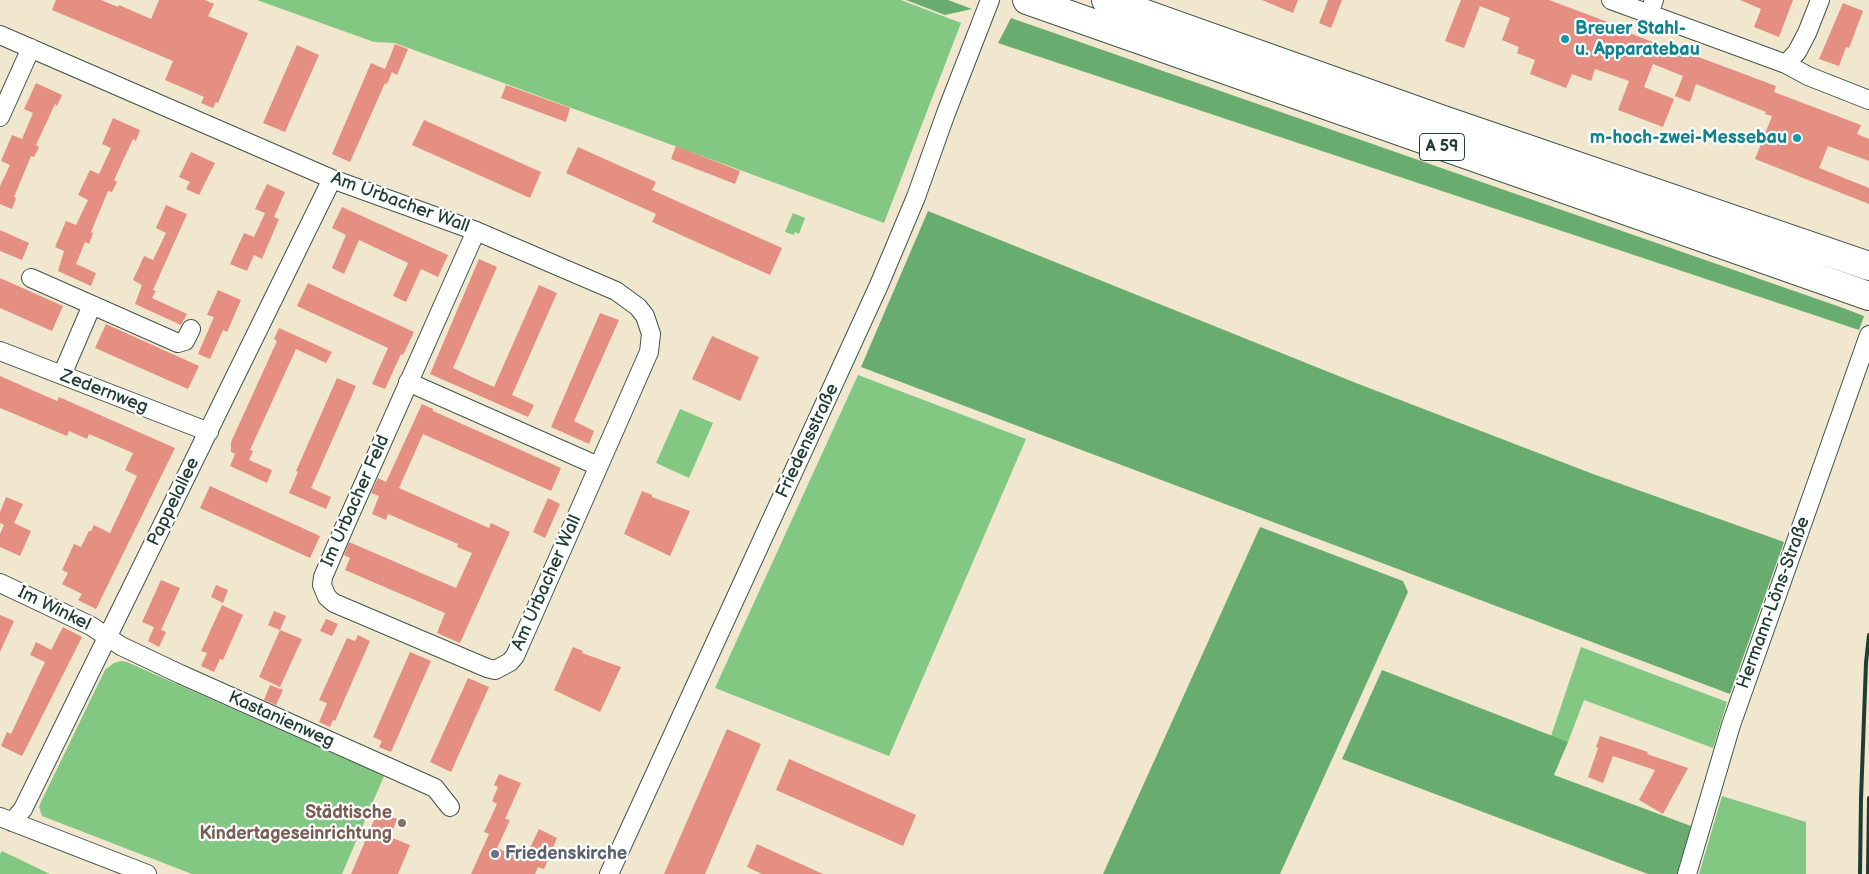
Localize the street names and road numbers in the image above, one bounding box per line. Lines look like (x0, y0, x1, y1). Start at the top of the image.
road number: A 59 (1420, 134, 1464, 160)
street label: Am Urbacher Wall (328, 168, 472, 238)
street label: Zedernweg (57, 365, 151, 419)
street label: Friedensstraße (772, 380, 844, 502)
street label: Im Urbacher Feld (317, 432, 395, 570)
street label: Pappelallee (143, 454, 205, 550)
street label: Am Urbacher Wall (507, 512, 587, 654)
street label: Hermann-Löns-Straße (1733, 514, 1815, 692)
street label: Im Winkel (14, 582, 94, 636)
street label: Kastanienweg (225, 687, 337, 753)

